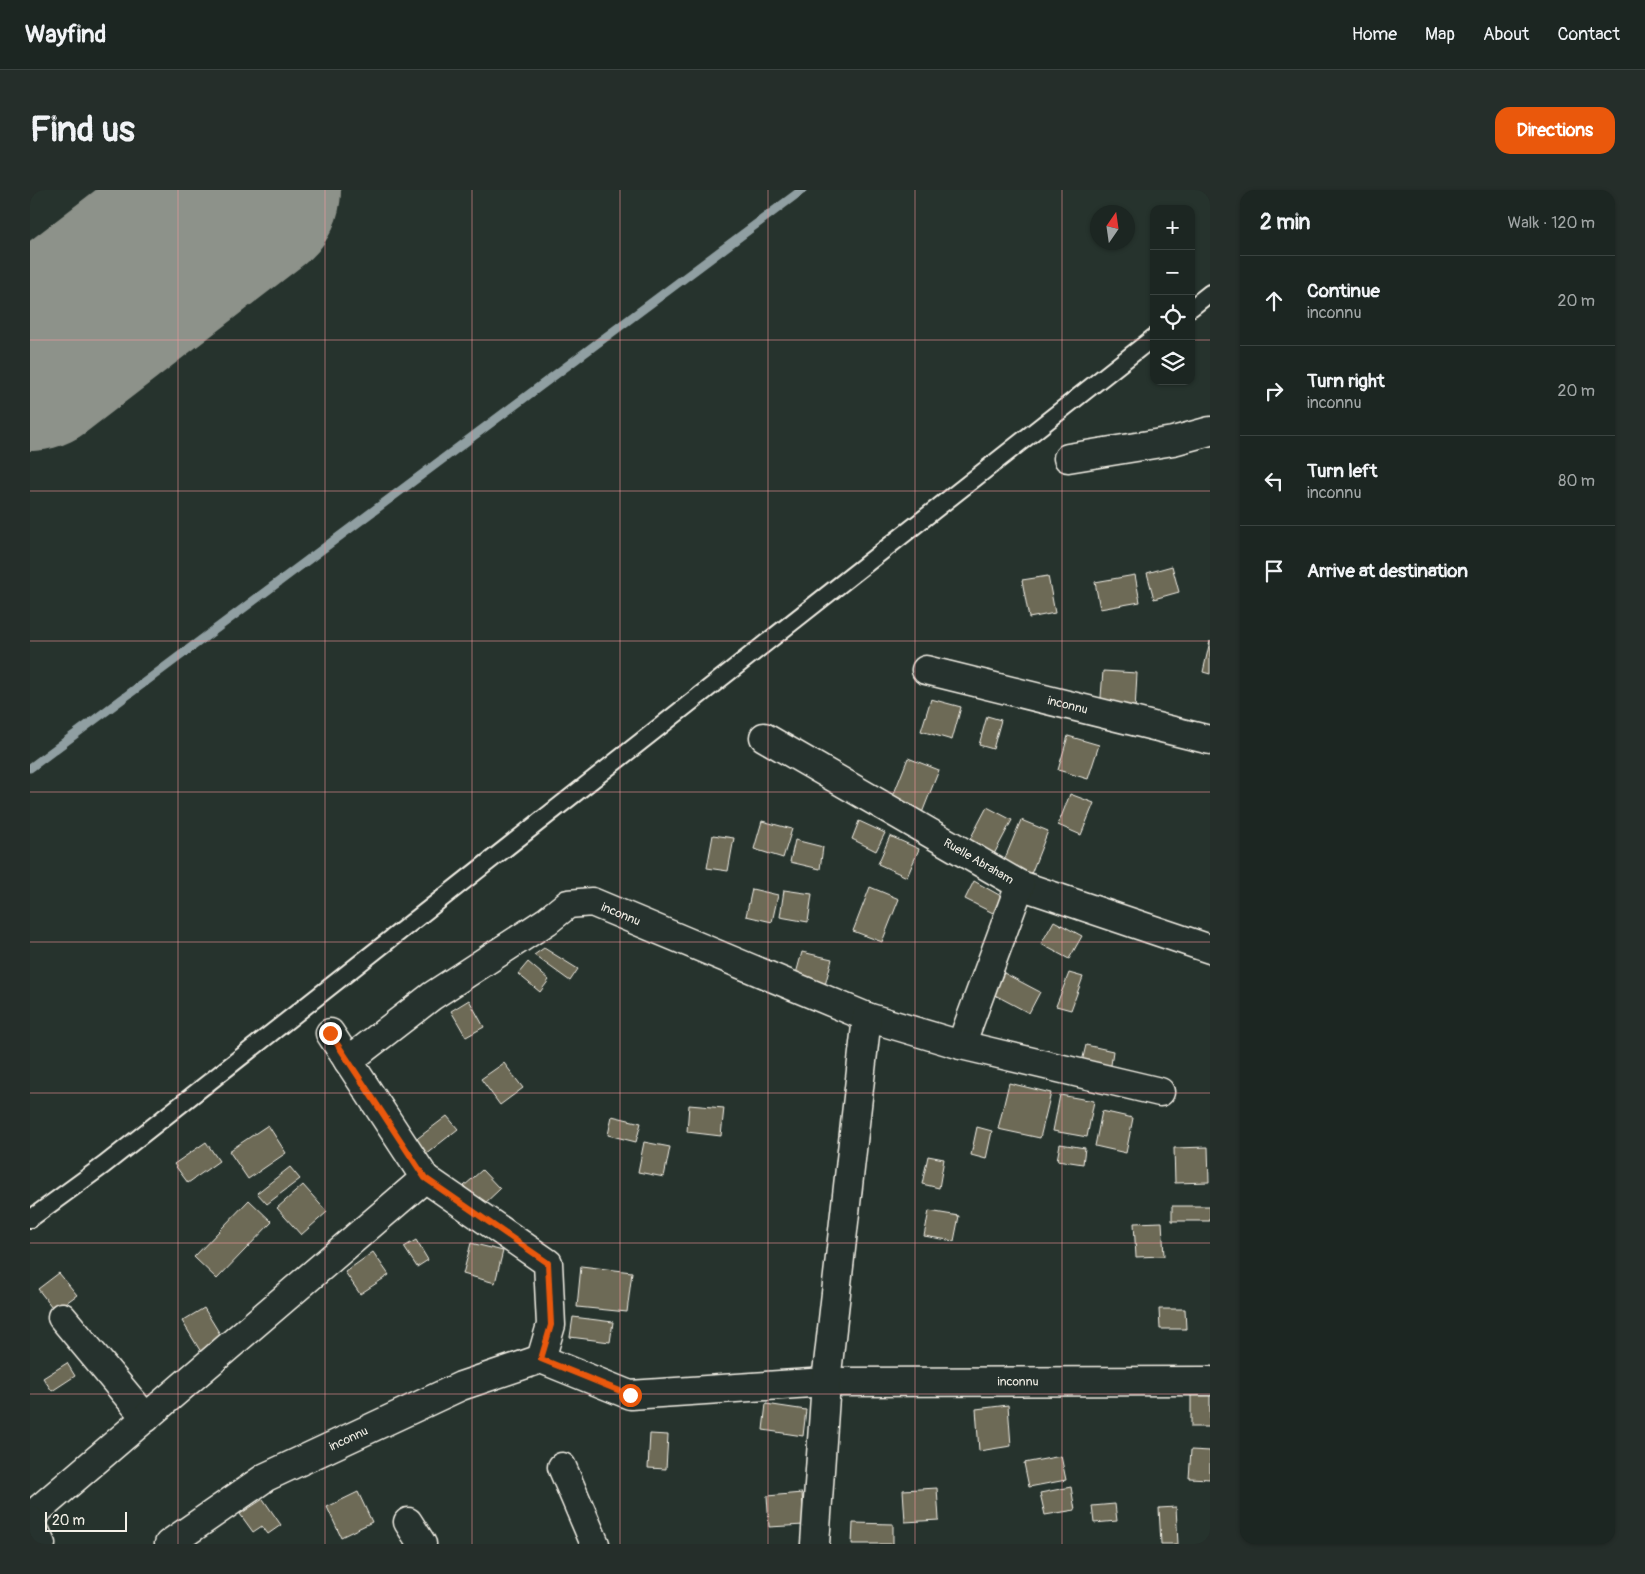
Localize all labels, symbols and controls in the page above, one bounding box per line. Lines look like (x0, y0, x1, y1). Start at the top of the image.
text: Wayfind (25, 20, 106, 49)
text: Home (1352, 23, 1397, 46)
text: Map (1425, 23, 1455, 46)
text: About (1483, 23, 1529, 46)
text: Contact (1557, 23, 1620, 46)
button: Directions (1495, 107, 1615, 154)
text: Find us (30, 108, 135, 152)
north arrow (1090, 205, 1135, 250)
map controls (1150, 205, 1195, 385)
button: + (1150, 205, 1195, 250)
text: 2 min (1260, 209, 1310, 236)
text: Walk · 120 m (1507, 213, 1595, 233)
button: − (1150, 250, 1195, 295)
text: Continue (1307, 279, 1380, 303)
icon: ahead (1260, 287, 1288, 315)
text: 20 m (1557, 291, 1595, 311)
button: locate (1150, 295, 1195, 340)
text: inconnu (1307, 303, 1361, 323)
button: layers (1150, 340, 1195, 385)
text: Turn right (1307, 369, 1385, 393)
icon: right (1260, 377, 1288, 405)
text: 20 m (1557, 381, 1595, 401)
text: inconnu (1307, 393, 1361, 413)
text: Turn left (1307, 459, 1377, 483)
icon: left (1260, 467, 1288, 495)
text: 80 m (1558, 471, 1595, 491)
text: inconnu (1307, 483, 1361, 503)
icon: arrive (1260, 557, 1288, 585)
text: Arrive at destination (1307, 559, 1468, 583)
street label: inconnu (1046, 693, 1089, 717)
street label: Ruelle Abraham (941, 835, 1017, 887)
street label: inconnu (599, 899, 643, 929)
route end (319, 1022, 342, 1045)
street label: inconnu (998, 1374, 1039, 1389)
route start (619, 1384, 642, 1407)
street label: inconnu (327, 1423, 370, 1454)
scale bar (45, 1509, 128, 1532)
text: 20 m (52, 1512, 85, 1529)

